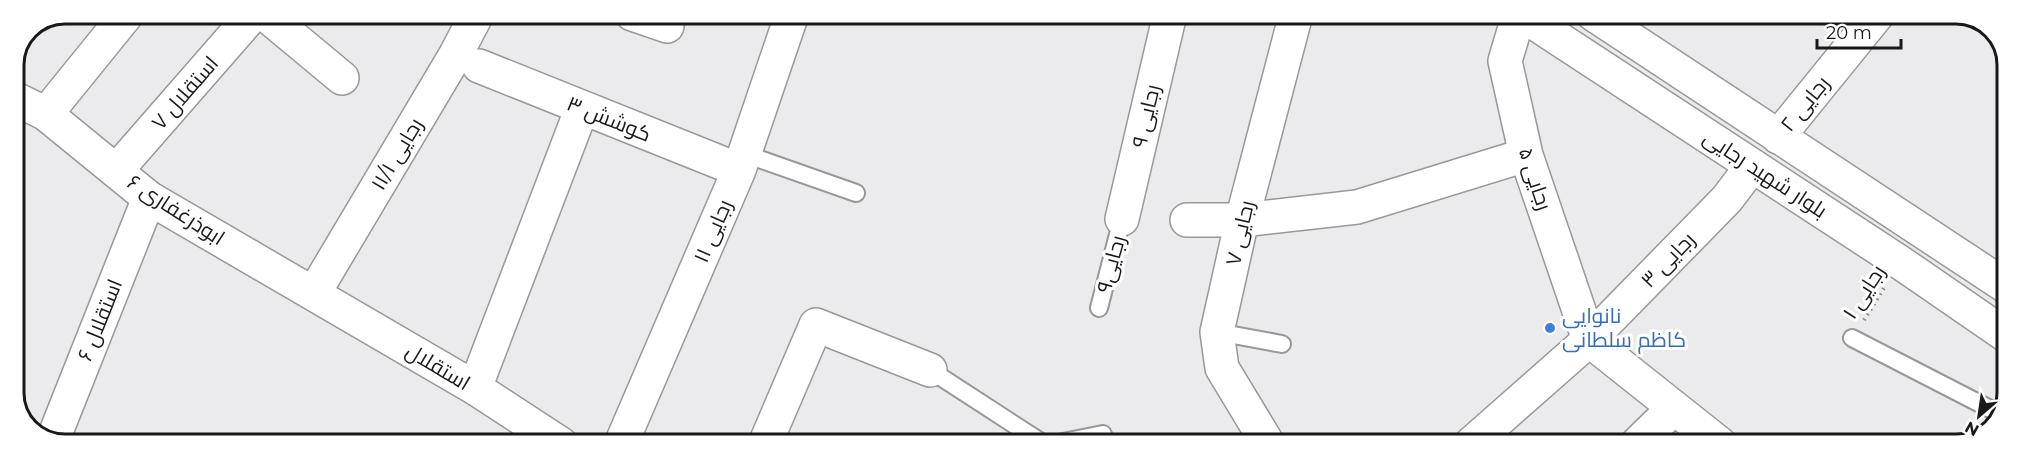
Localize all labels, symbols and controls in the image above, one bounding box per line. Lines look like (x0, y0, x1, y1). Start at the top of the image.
scale bar (1817, 12, 1901, 50)
text: 20 m (1826, 22, 1872, 44)
street label: استقلال ۷ (146, 51, 224, 135)
street label: رجایی ۲ (1775, 71, 1835, 137)
street label: رجایی ۹ (1126, 82, 1166, 150)
street label: کوشش ۳ (563, 90, 655, 148)
street label: رجایی ۱۱/۱ (365, 113, 429, 195)
street label: بلوار شهید رجایی (1698, 124, 1832, 224)
street label: رجایی ۵ (1513, 144, 1557, 214)
street label: ابوذرغفاری ۶ (122, 169, 230, 251)
street label: رجایی ۱۱ (688, 196, 738, 266)
street label: رجایی ۷ (1220, 198, 1260, 268)
street label: رجایی ۳ (1635, 227, 1701, 293)
street label: رجایی۹ (1091, 232, 1131, 296)
street label: رجایی ۱ (1837, 260, 1891, 324)
street label: استقلال ۶ (72, 275, 128, 365)
place label: نانوایی کاظم سلطانی (1562, 303, 1686, 354)
marker: نانوایی کاظم سلطانی (1543, 321, 1557, 335)
street label: استقلال (401, 338, 475, 396)
north arrow (1949, 386, 2009, 446)
text: N (1962, 417, 1982, 440)

